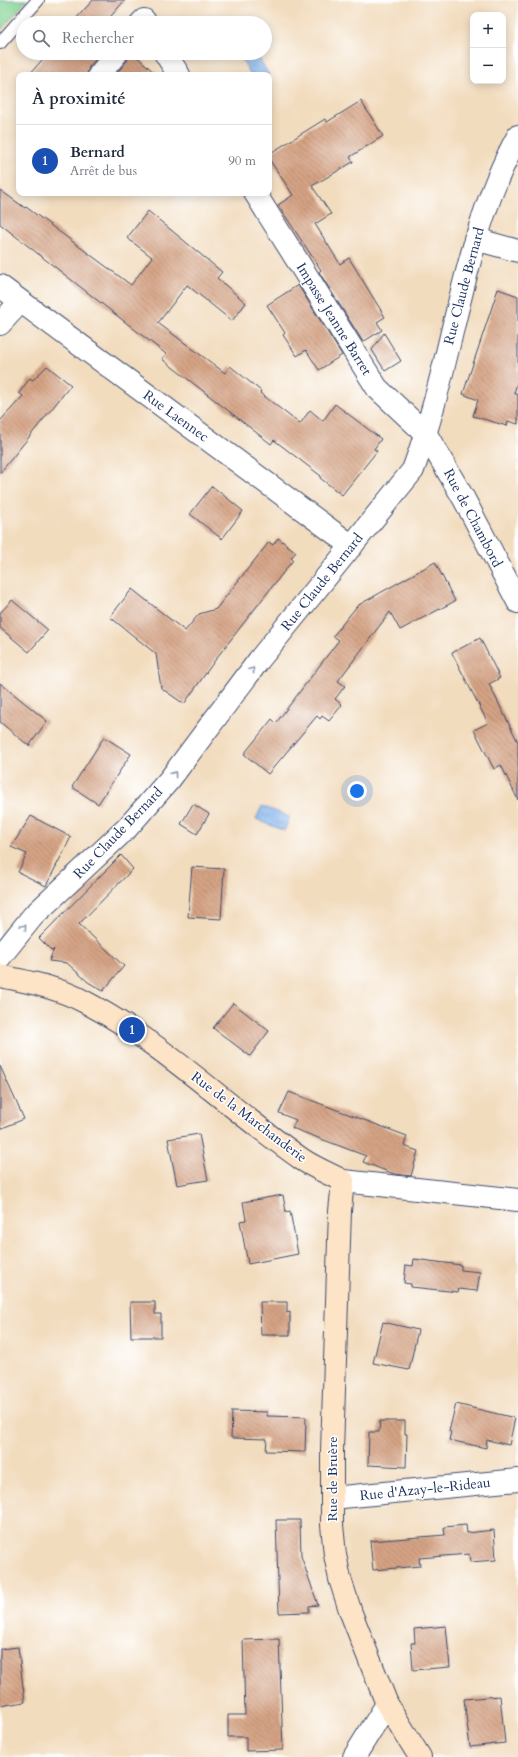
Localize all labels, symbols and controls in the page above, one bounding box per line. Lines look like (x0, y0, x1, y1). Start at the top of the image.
map controls (470, 12, 506, 84)
button: + (470, 12, 506, 48)
search box (16, 16, 272, 60)
icon: search (30, 27, 52, 49)
text: Rechercher (62, 28, 134, 48)
button: − (470, 48, 506, 84)
text: À proximité (32, 87, 126, 110)
text: Bernard (70, 142, 125, 162)
text: 1 (42, 152, 48, 170)
text: 90 m (228, 152, 256, 170)
text: Arrêt de bus (70, 162, 137, 180)
street label: Rue Claude Bernard (439, 225, 489, 347)
street label: Impasse Jeanne Barret (292, 259, 377, 379)
street label: Rue Laennec (139, 386, 213, 446)
street label: Rue de Chambord (439, 465, 507, 571)
street label: Rue Claude Bernard (277, 529, 368, 635)
one-way arrow (247, 667, 254, 674)
one-way arrow (169, 771, 176, 778)
your location (347, 781, 367, 801)
street label: Rue Claude Bernard (69, 783, 167, 883)
one-way arrow (20, 924, 27, 931)
pin: 1 (119, 1015, 145, 1045)
street label: Rue de la Marchanderie (187, 1067, 311, 1167)
street label: Rue de Bruère (323, 1436, 342, 1522)
street label: Rue d'Azay-le-Rideau (359, 1473, 492, 1505)

